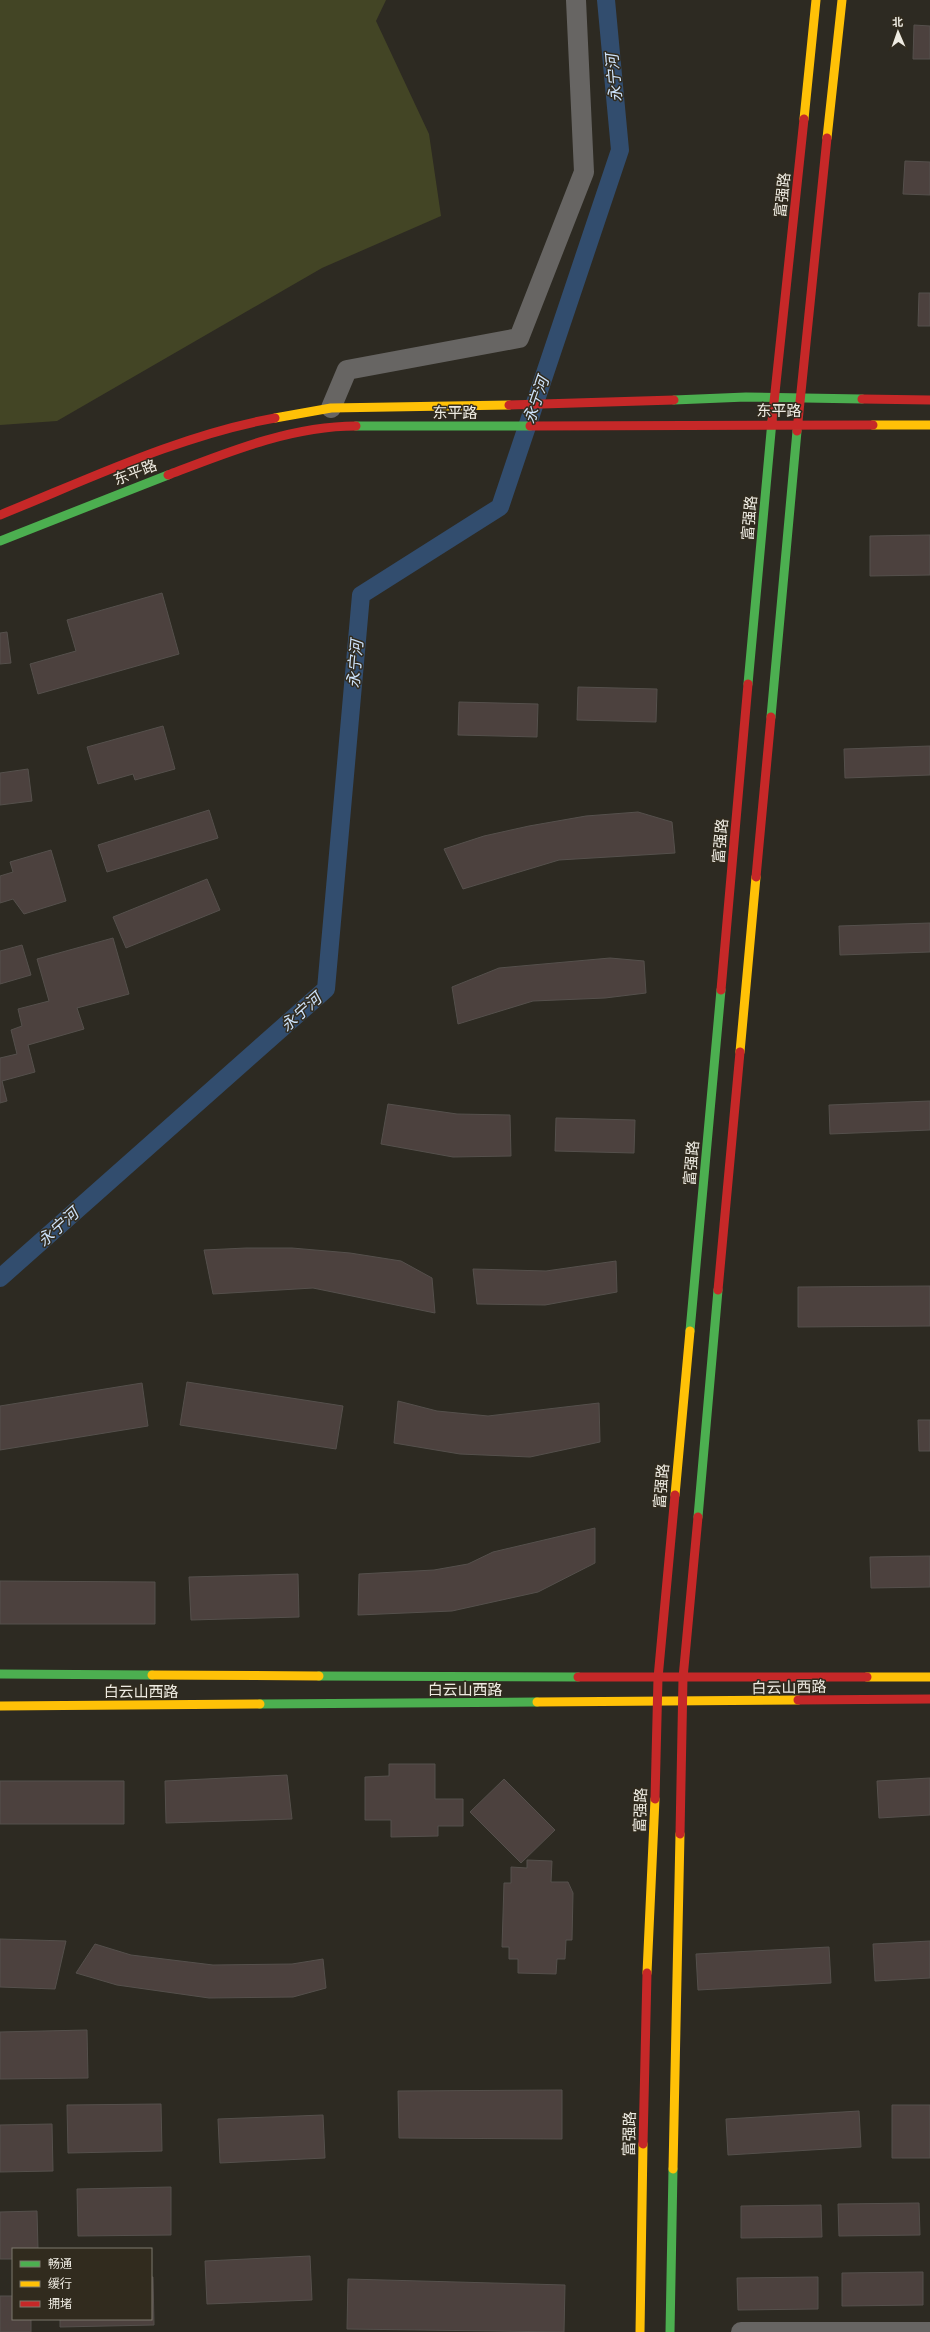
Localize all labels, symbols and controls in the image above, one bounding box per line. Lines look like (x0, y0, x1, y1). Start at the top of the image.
north arrow (878, 12, 918, 52)
text: 北 (892, 15, 903, 29)
water label: 永宁河 (601, 50, 627, 103)
street label: 富强路 (770, 172, 794, 218)
water label: 永宁河 (518, 371, 555, 426)
street label: 东平路 (756, 401, 802, 420)
street label: 东平路 (432, 403, 478, 422)
street label: 东平路 (111, 455, 159, 489)
street label: 富强路 (738, 495, 760, 541)
water label: 永宁河 (342, 636, 368, 689)
street label: 富强路 (709, 818, 731, 864)
water label: 永宁河 (276, 986, 328, 1036)
street label: 富强路 (680, 1140, 702, 1186)
water label: 永宁河 (33, 1201, 85, 1251)
street label: 富强路 (650, 1463, 672, 1509)
street label: 白云山西路 (751, 1677, 827, 1697)
street label: 白云山西路 (427, 1680, 503, 1699)
street label: 白云山西路 (103, 1682, 179, 1701)
street label: 富强路 (630, 1787, 650, 1833)
street label: 富强路 (619, 2111, 639, 2157)
legend (12, 2248, 152, 2320)
text: 畅通 (48, 2256, 72, 2272)
text: 缓行 (48, 2276, 72, 2292)
text: 拥堵 (48, 2296, 72, 2312)

